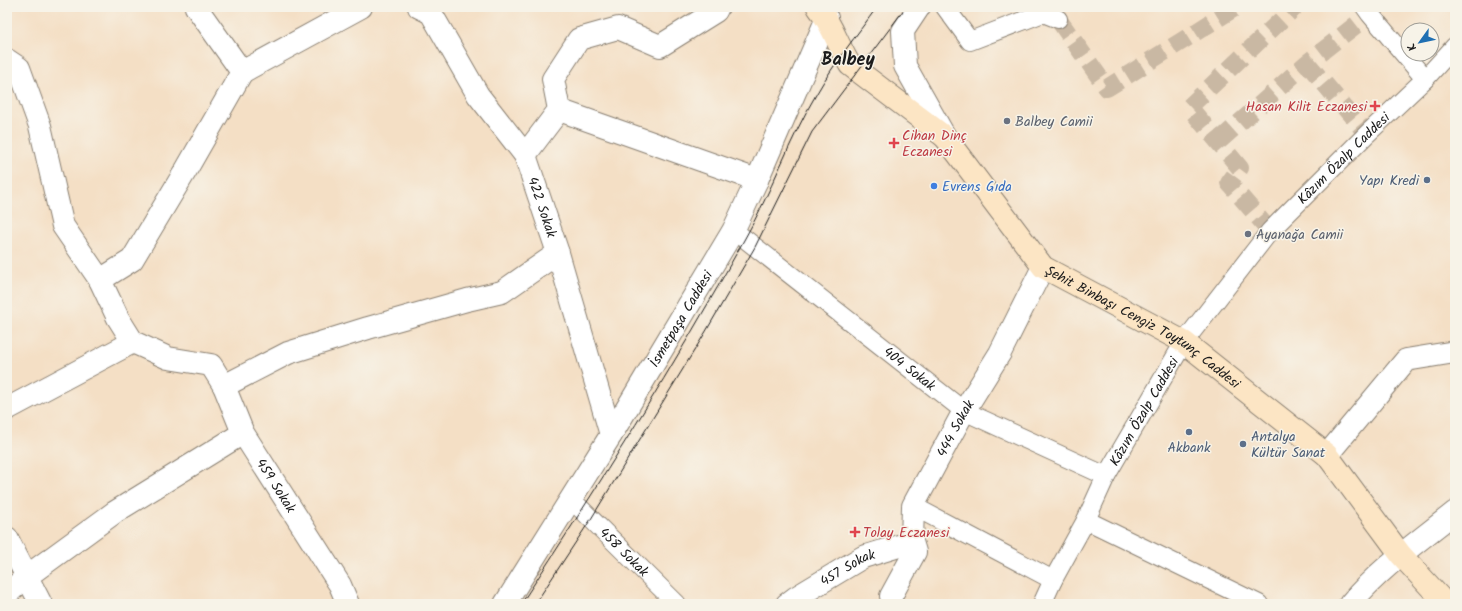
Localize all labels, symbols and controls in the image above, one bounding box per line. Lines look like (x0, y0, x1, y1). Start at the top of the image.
north arrow (1400, 22, 1440, 62)
text: K (1403, 39, 1422, 55)
district label: Balbey (821, 46, 875, 75)
place label: Hasan Kilit Eczanesi (1246, 96, 1368, 118)
marker: Hasan Kilit Eczanesi (1370, 101, 1380, 111)
street label: Kâzım Özalp Caddesi (1292, 107, 1396, 210)
place label: Balbey Camii (1015, 111, 1093, 133)
marker: Balbey Camii (1002, 116, 1012, 126)
place label: Cihan Dinç Eczanesi (902, 125, 967, 163)
marker: Cihan Dinç Eczanesi (889, 138, 899, 148)
place label: Yapı Kredi (1359, 170, 1420, 192)
street label: 422 Sokak (521, 174, 562, 241)
marker: Yapı Kredi (1422, 175, 1432, 185)
place label: Evrens Gıda (942, 176, 1012, 198)
marker: Evrens Gıda (929, 181, 939, 191)
place label: Ayanağa Camii (1256, 224, 1344, 246)
marker: Ayanağa Camii (1243, 229, 1253, 239)
street label: Şehit Binbaşı Cengiz Toytunç Caddesi (1041, 260, 1245, 395)
street label: İsmetpaşa Caddesi (644, 266, 719, 372)
street label: 404 Sokak (878, 342, 941, 397)
street label: Kâzım Özalp Caddesi (1104, 353, 1185, 471)
street label: 444 Sokak (931, 395, 981, 461)
place label: Antalya Kültür Sanat (1251, 426, 1326, 464)
marker: Akbank (1184, 427, 1194, 437)
place label: Akbank (1167, 437, 1211, 459)
marker: Antalya Kültür Sanat (1238, 439, 1248, 449)
street label: 459 Sokak (250, 454, 301, 518)
place label: Tolay Eczanesi (863, 522, 950, 544)
street label: 458 Sokak (594, 523, 654, 583)
marker: Tolay Eczanesi (850, 527, 860, 537)
street label: 457 Sokak (816, 544, 878, 592)

